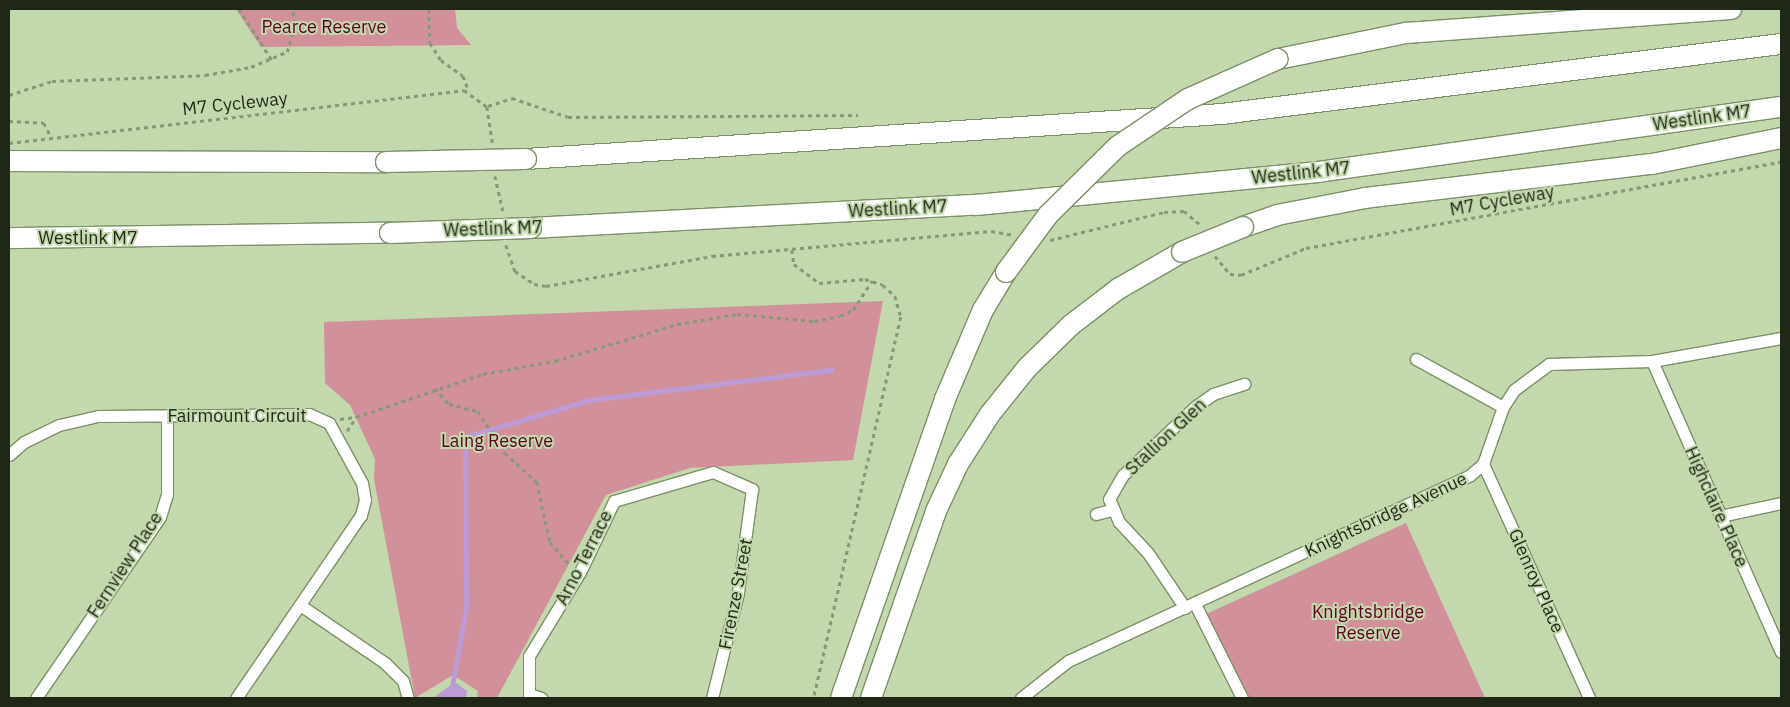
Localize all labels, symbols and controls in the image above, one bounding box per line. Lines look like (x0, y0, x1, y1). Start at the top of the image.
park label: Pearce Reserve (262, 16, 386, 38)
street label: M7 Cycleway (181, 88, 289, 120)
street label: Westlink M7 (1651, 100, 1753, 136)
street label: Westlink M7 (1250, 157, 1352, 189)
street label: M7 Cycleway (1448, 181, 1556, 221)
street label: Westlink M7 (848, 196, 948, 222)
street label: Westlink M7 (443, 216, 543, 242)
street label: Westlink M7 (38, 227, 138, 249)
street label: Stallion Glen (1121, 394, 1211, 480)
street label: Fairmount Circuit (167, 405, 307, 427)
park label: Laing Reserve (441, 430, 553, 452)
street label: Highclaire Place (1680, 443, 1752, 571)
street label: Knightsbridge Avenue (1302, 468, 1470, 562)
street label: Arno Terrace (551, 507, 617, 609)
street label: Fernview Place (83, 508, 167, 622)
street label: Glenroy Place (1503, 526, 1569, 636)
street label: Firenze Street (715, 537, 757, 651)
park label: Knightsbridge Reserve (1312, 602, 1424, 644)

